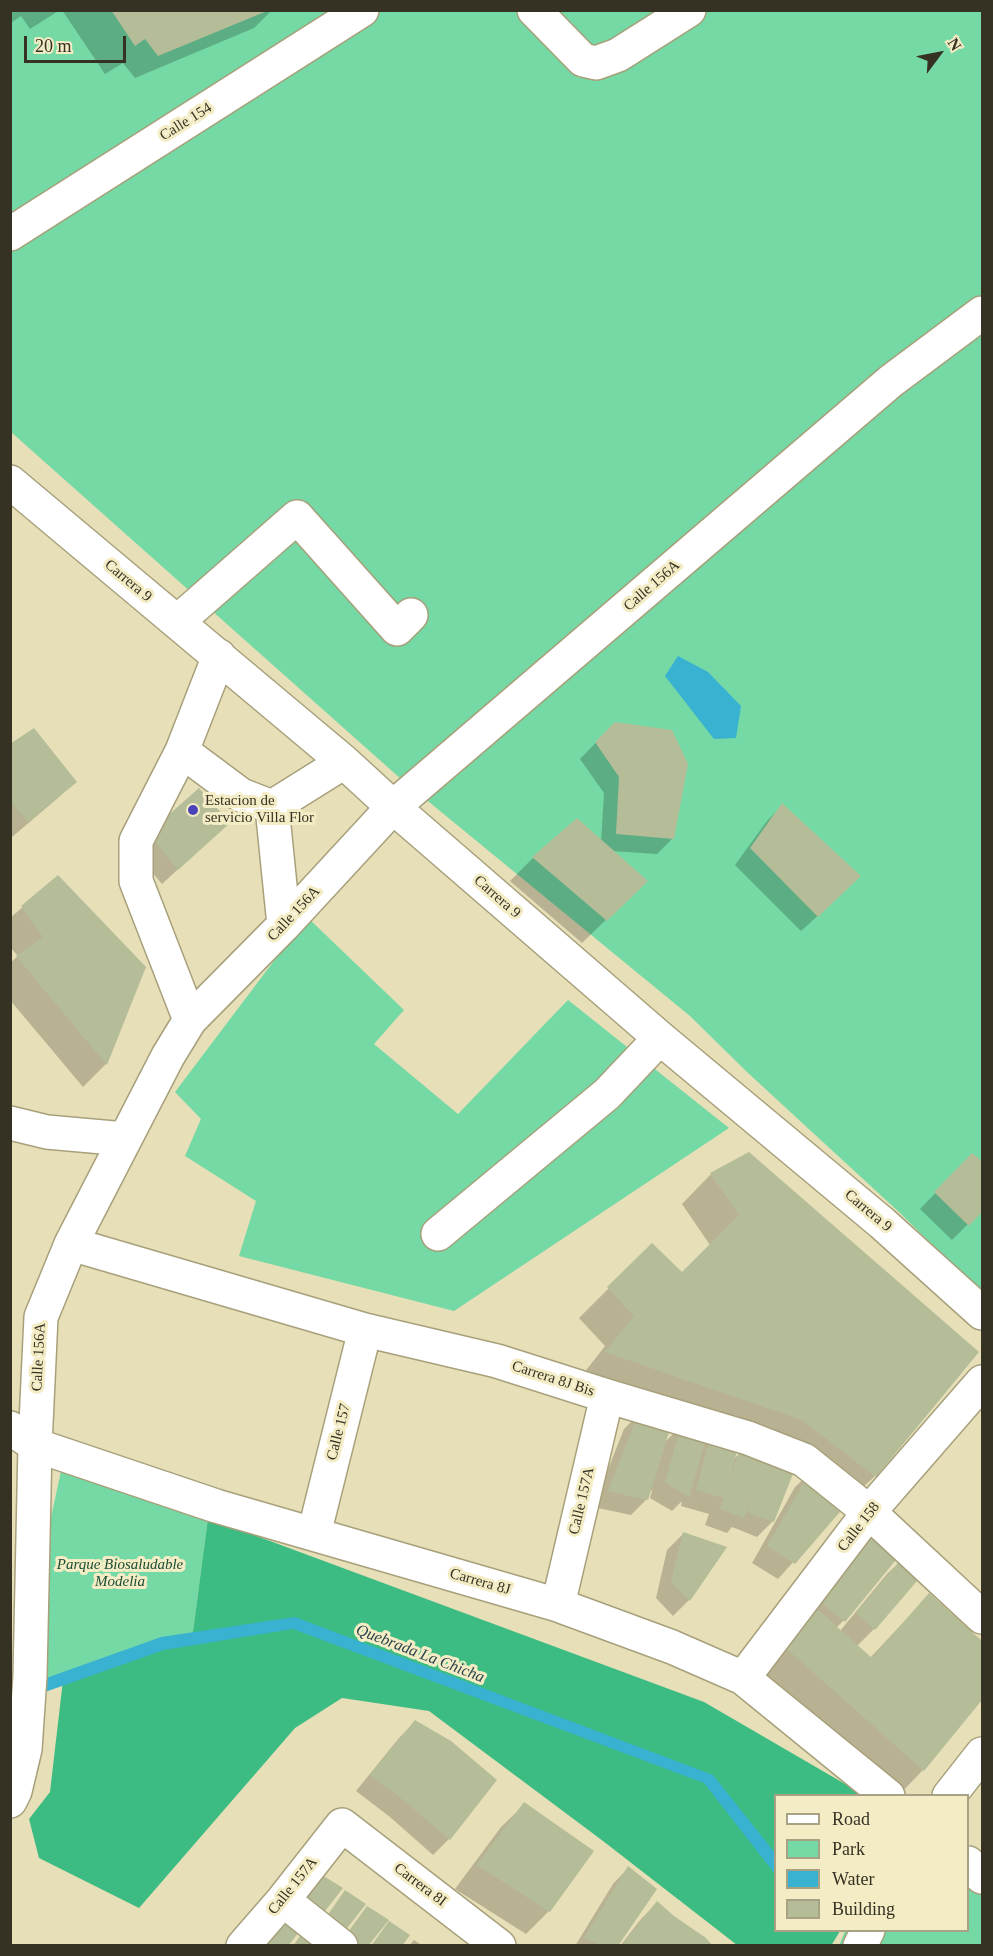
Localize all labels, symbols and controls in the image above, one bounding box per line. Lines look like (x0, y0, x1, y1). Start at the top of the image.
scale bar (27, 24, 129, 62)
north arrow (909, 24, 969, 84)
text: N (944, 35, 965, 54)
text: 20 m (35, 36, 72, 56)
street label: Calle 154 (157, 99, 215, 145)
street label: Carrera 9 (101, 556, 155, 606)
street label: Calle 156A (620, 557, 684, 615)
place label: Estacion de servicio Villa Flor (205, 792, 314, 827)
marker: Estacion de servicio Villa Flor (186, 803, 200, 817)
street label: Carrera 9 (470, 872, 524, 922)
street label: Calle 156A (264, 883, 324, 945)
street label: Carrera 9 (841, 1186, 895, 1236)
street label: Calle 156A (28, 1322, 50, 1392)
street label: Carrera 8J Bis (509, 1357, 597, 1401)
street label: Calle 157 (323, 1402, 355, 1462)
street label: Calle 157A (565, 1465, 599, 1537)
street label: Calle 158 (834, 1499, 884, 1555)
park label: Parque Biosaludable Modelia (57, 1556, 183, 1591)
street label: Carrera 8J (448, 1565, 512, 1599)
water label: Quebrada La Chicha (353, 1621, 487, 1687)
legend (774, 1794, 969, 1932)
text: Road (832, 1809, 870, 1829)
text: Park (832, 1839, 865, 1859)
street label: Calle 157A (264, 1854, 322, 1918)
street label: Carrera 8I (390, 1859, 450, 1911)
text: Water (832, 1869, 875, 1889)
text: Building (832, 1899, 895, 1919)

